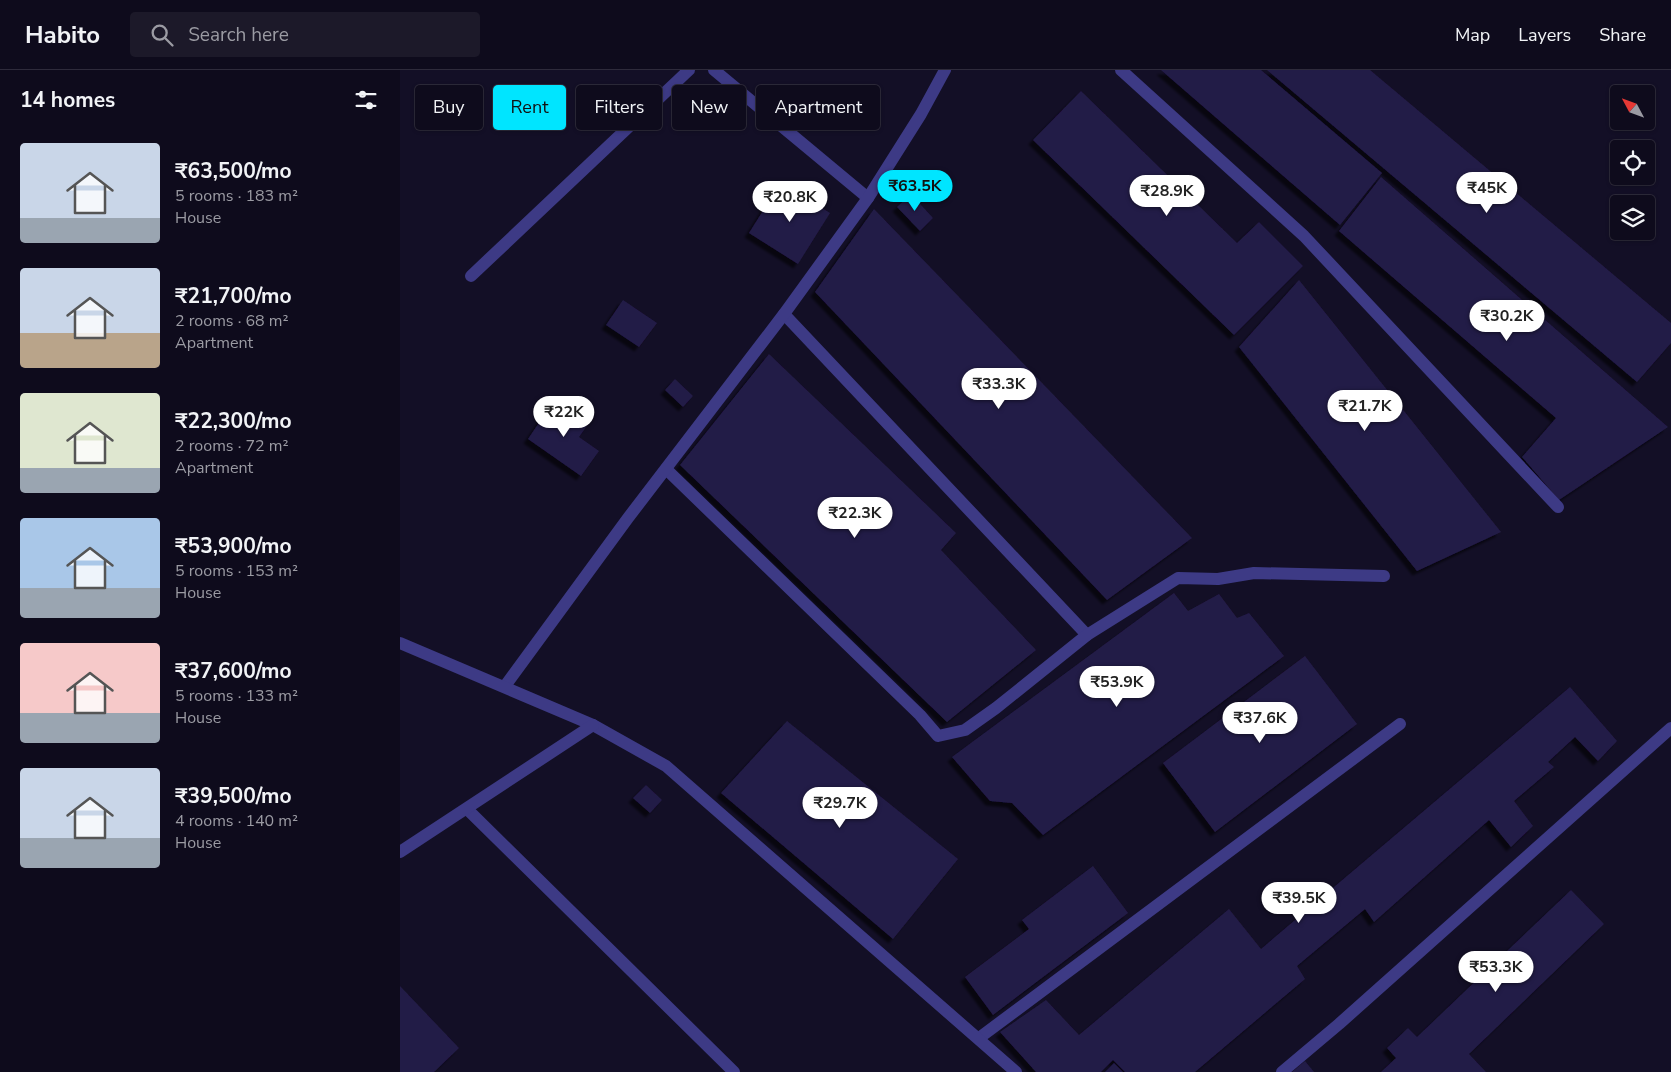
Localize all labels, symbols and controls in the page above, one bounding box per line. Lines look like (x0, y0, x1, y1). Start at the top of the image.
search box (130, 12, 480, 57)
text: Habito (25, 19, 100, 51)
icon: search (148, 21, 176, 49)
text: Search here (188, 22, 289, 48)
text: Map (1455, 23, 1490, 47)
text: Layers (1518, 23, 1571, 47)
text: Share (1599, 23, 1646, 47)
chip: Buy (415, 85, 483, 130)
chip: Rent (493, 85, 566, 130)
chip: Filters (576, 85, 662, 130)
chip: New (672, 85, 746, 130)
chip: Apartment (756, 85, 880, 130)
north arrow (1610, 85, 1655, 130)
map controls (1610, 85, 1655, 240)
text: 14 homes (20, 86, 115, 114)
icon: filters (352, 86, 380, 114)
button: locate (1610, 140, 1655, 185)
text: ₹63,500/mo (175, 157, 292, 185)
icon: home (60, 163, 120, 223)
pin: ₹63.5K (874, 170, 956, 212)
pin: ₹45K (1457, 172, 1517, 214)
pin: ₹28.9K (1126, 174, 1208, 217)
text: ₹63.5K (889, 175, 942, 197)
text: ₹45K (1467, 177, 1507, 199)
pin: ₹20.8K (749, 180, 831, 223)
text: ₹28.9K (1141, 180, 1194, 202)
text: 5 rooms · 183 m² (175, 185, 298, 207)
text: ₹20.8K (764, 186, 817, 208)
button: layers (1610, 195, 1655, 240)
text: House (175, 207, 221, 229)
text: ₹21,700/mo (175, 282, 292, 310)
icon: home (60, 288, 120, 348)
pin: ₹30.2K (1466, 300, 1548, 342)
text: ₹30.2K (1481, 305, 1534, 327)
text: 2 rooms · 68 m² (175, 310, 288, 332)
text: Apartment (175, 332, 253, 354)
pin: ₹33.3K (958, 368, 1040, 410)
text: ₹33.3K (973, 373, 1026, 395)
pin: ₹21.7K (1324, 390, 1406, 432)
text: ₹21.7K (1339, 395, 1392, 417)
pin: ₹22K (534, 396, 594, 438)
text: ₹22K (544, 401, 584, 423)
text: ₹22,300/mo (175, 407, 292, 435)
icon: home (60, 413, 120, 473)
text: 2 rooms · 72 m² (175, 435, 288, 457)
text: Apartment (175, 457, 253, 479)
pin: ₹22.3K (814, 496, 896, 539)
text: ₹22.3K (829, 502, 882, 524)
text: ₹53,900/mo (175, 532, 292, 560)
icon: home (60, 538, 120, 598)
text: 5 rooms · 153 m² (175, 560, 298, 582)
text: House (175, 582, 221, 604)
text: ₹37,600/mo (175, 657, 292, 685)
icon: home (60, 663, 120, 723)
pin: ₹53.9K (1076, 666, 1158, 708)
text: ₹53.9K (1091, 671, 1144, 693)
text: 5 rooms · 133 m² (175, 685, 298, 707)
pin: ₹37.6K (1219, 702, 1301, 744)
text: House (175, 707, 221, 729)
text: ₹37.6K (1234, 707, 1287, 729)
text: ₹39,500/mo (175, 782, 292, 810)
pin: ₹29.7K (799, 786, 881, 829)
icon: home (60, 788, 120, 848)
text: ₹29.7K (814, 792, 867, 814)
text: 4 rooms · 140 m² (175, 810, 298, 832)
text: House (175, 832, 221, 854)
pin: ₹39.5K (1258, 882, 1340, 924)
text: ₹39.5K (1273, 887, 1326, 909)
pin: ₹53.3K (1455, 950, 1537, 993)
text: ₹53.3K (1470, 956, 1523, 978)

